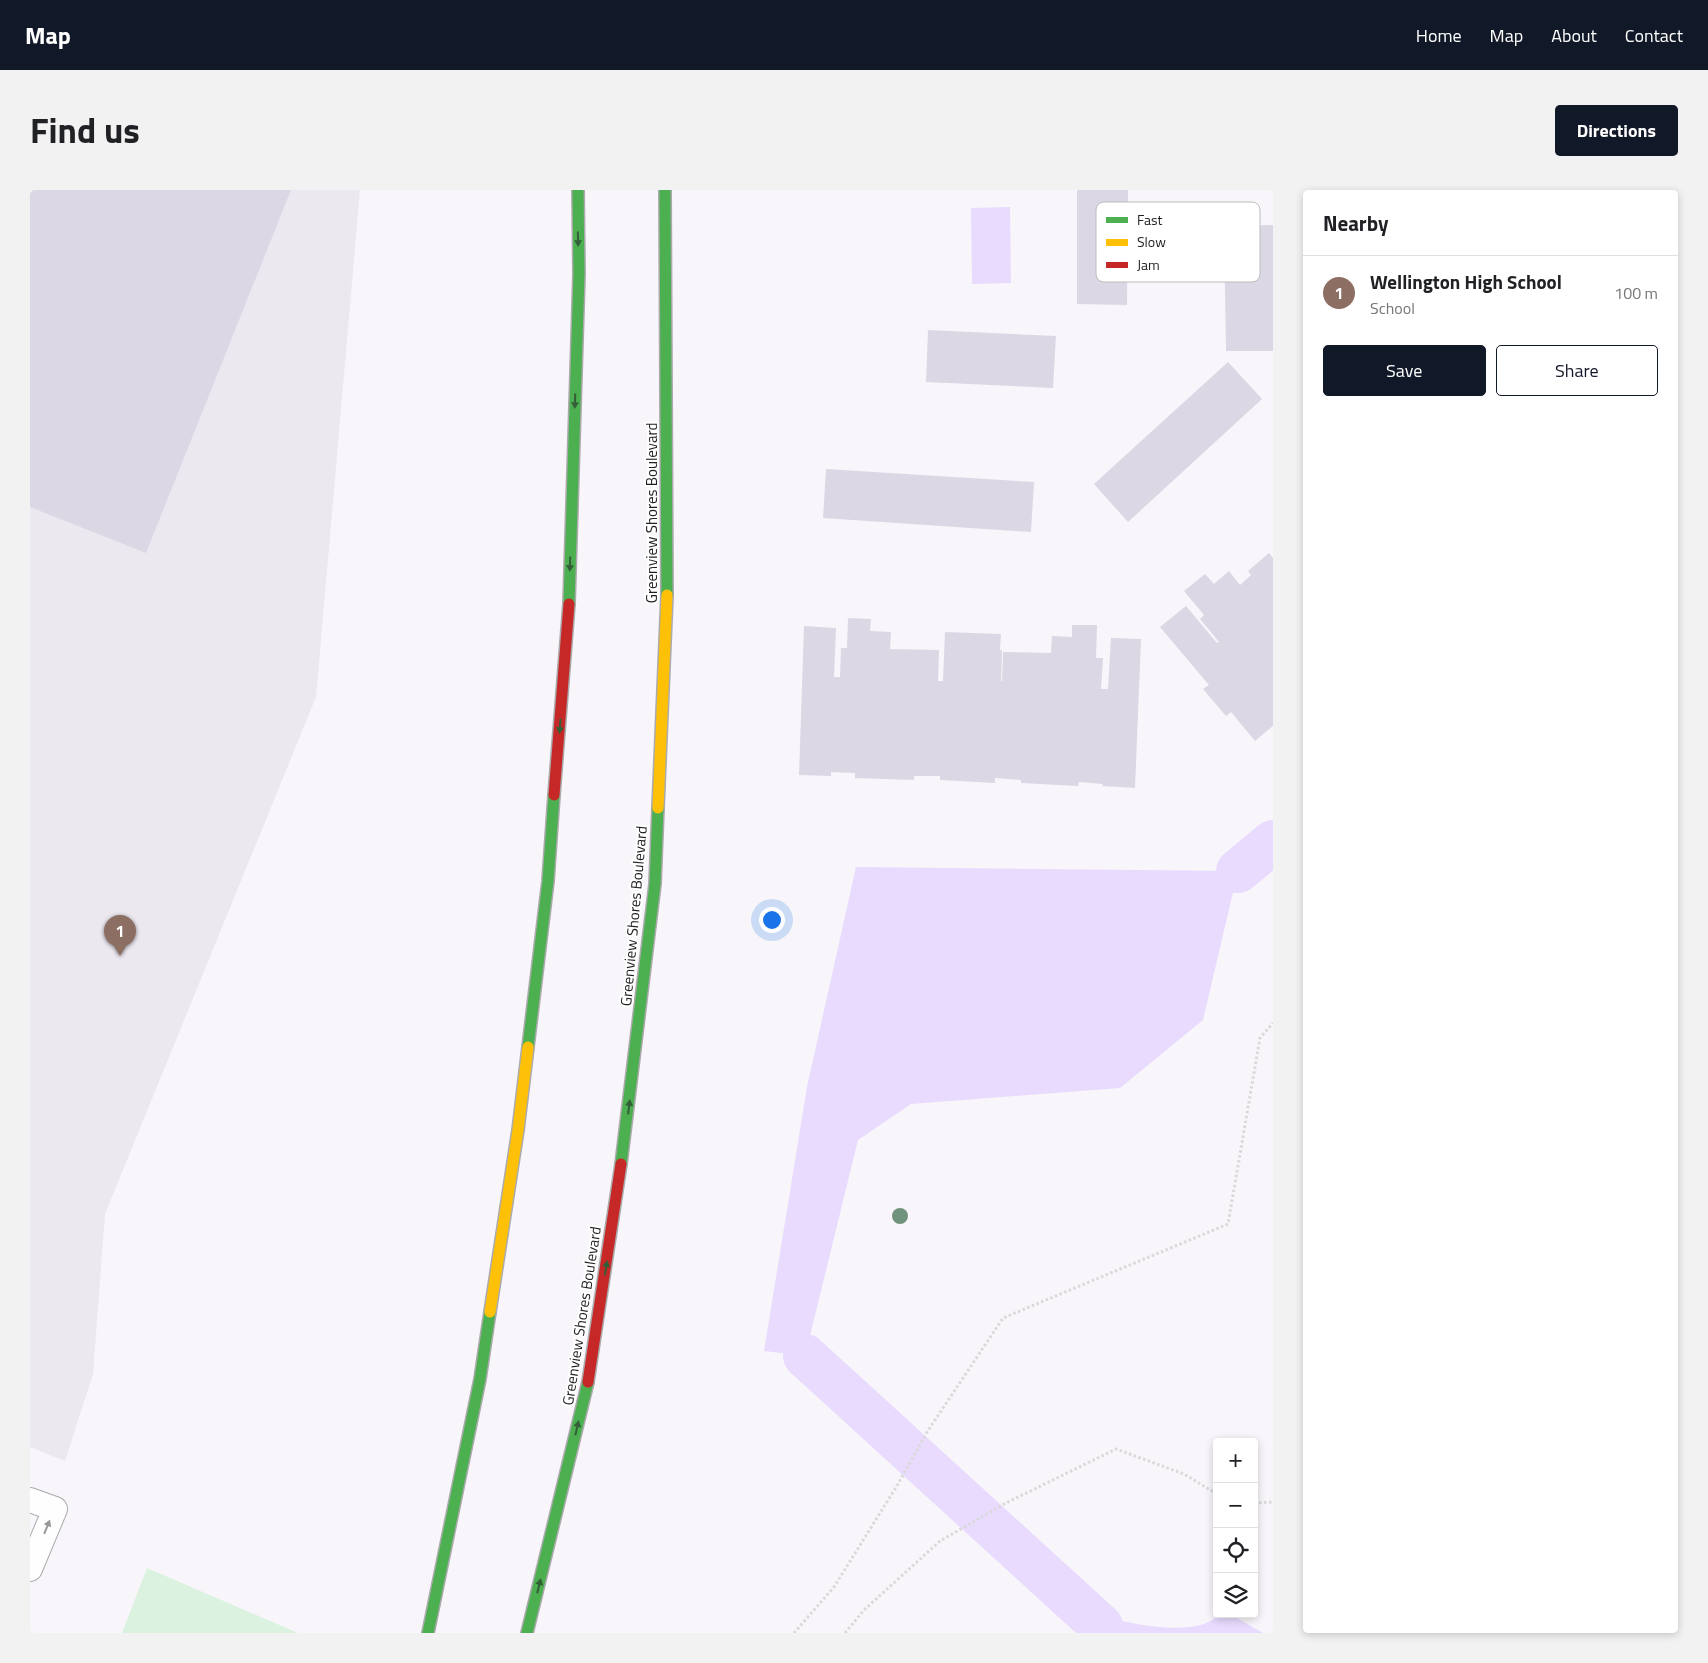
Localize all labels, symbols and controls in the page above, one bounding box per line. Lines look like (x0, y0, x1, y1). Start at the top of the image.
text: Map (25, 17, 71, 53)
text: Home (1416, 22, 1462, 49)
text: Map (1490, 22, 1523, 49)
text: About (1551, 22, 1597, 49)
text: Contact (1625, 22, 1683, 49)
text: Find us (30, 103, 140, 157)
button: Directions (1555, 105, 1678, 156)
legend (1096, 202, 1260, 282)
text: Nearby (1323, 207, 1388, 239)
text: Fast (1137, 209, 1162, 230)
one-way arrow (575, 231, 583, 247)
text: Slow (1137, 231, 1166, 252)
text: Jam (1137, 254, 1160, 275)
text: Wellington High School (1370, 267, 1562, 296)
text: 1 (1335, 281, 1343, 305)
text: 100 m (1614, 281, 1658, 305)
text: School (1370, 296, 1415, 320)
button: Save (1323, 345, 1486, 396)
button: Share (1496, 345, 1658, 396)
one-way arrow (571, 393, 579, 409)
street label: Greenview Shores Boulevard (640, 423, 663, 603)
one-way arrow (566, 556, 574, 572)
one-way arrow (555, 718, 563, 734)
street label: Greenview Shores Boulevard (614, 825, 653, 1007)
your location (759, 907, 785, 933)
pin: 1 (104, 915, 136, 956)
one-way arrow (625, 1099, 633, 1115)
street label: Greenview Shores Boulevard (556, 1225, 607, 1407)
one-way arrow (602, 1260, 610, 1276)
one-way arrow (573, 1420, 581, 1435)
map controls (1213, 1438, 1258, 1618)
button: + (1213, 1438, 1258, 1483)
button: − (1213, 1483, 1258, 1528)
one-way arrow (43, 1519, 51, 1534)
button: locate (1213, 1528, 1258, 1573)
button: layers (1213, 1573, 1258, 1618)
one-way arrow (535, 1578, 543, 1593)

